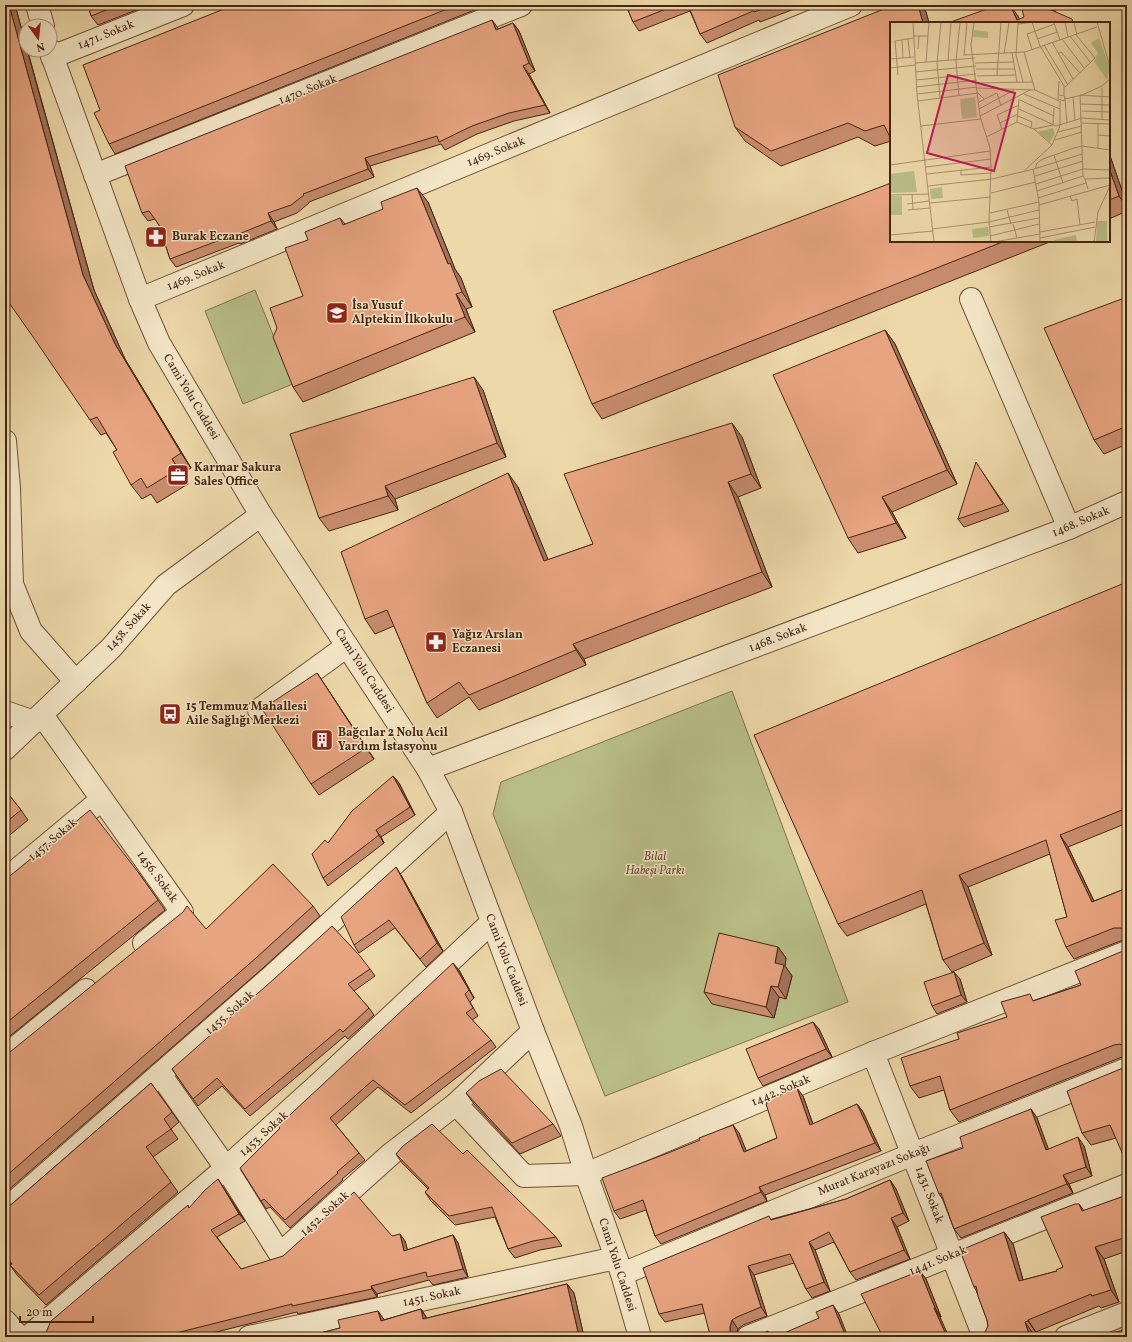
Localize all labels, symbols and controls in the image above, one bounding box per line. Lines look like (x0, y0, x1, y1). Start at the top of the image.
street label: 1471. Sokak (75, 16, 137, 54)
north arrow (18, 18, 58, 58)
inset map (890, 22, 1110, 242)
text: N (34, 38, 46, 54)
street label: 1470. Sokak (276, 71, 340, 109)
street label: 1469. Sokak (465, 133, 528, 171)
pharmacy icon: Burak Eczane (143, 224, 169, 250)
place label: Burak Eczane (172, 229, 249, 245)
street label: 1469. Sokak (165, 257, 228, 295)
place label: İsa Yusuf Alptekin İlkokulu (352, 298, 454, 328)
school or university icon: İsa Yusuf Alptekin İlkokulu (324, 300, 350, 326)
street label: Cami Yolu Caddesi (159, 351, 223, 443)
place label: Karmar Sakura Sales Office (194, 460, 282, 490)
office icon: Karmar Sakura Sales Office (165, 462, 191, 488)
street label: 1468. Sokak (1050, 503, 1113, 541)
street label: 1458. Sokak (103, 599, 155, 655)
street label: 1468. Sokak (747, 619, 810, 656)
street label: Cami Yolu Caddesi (331, 626, 397, 717)
place label: Yağız Arslan Eczanesi (452, 627, 523, 657)
pharmacy icon: Yağız Arslan Eczanesi (423, 629, 449, 655)
place label: 15 Temmuz Mahallesi Aile Sağlığı Merkezi (186, 699, 307, 729)
bus stop icon: 15 Temmuz Mahallesi Aile Sağlığı Merkezi (157, 701, 183, 727)
place label: Bağcılar 2 Nolu Acil Yardım İstasyonu (338, 725, 448, 755)
building icon: Bağcılar 2 Nolu Acil Yardım İstasyonu (309, 727, 335, 753)
street label: 1457. Sokak (25, 815, 81, 865)
street label: 1456. Sokak (133, 848, 182, 907)
park label: Bilal Habeşi Parkı (626, 849, 685, 879)
street label: Cami Yolu Caddesi (481, 912, 531, 1009)
street label: 1455. Sokak (202, 987, 258, 1039)
street label: 1442. Sokak (749, 1071, 813, 1111)
street label: 1453. Sokak (236, 1107, 292, 1160)
street label: Murat Karayazı Sokağı (816, 1140, 933, 1200)
street label: 1431. Sokak (911, 1164, 947, 1226)
street label: 1452. Sokak (297, 1187, 353, 1240)
street label: Cami Yolu Caddesi (594, 1216, 640, 1314)
street label: 1441. Sokak (907, 1242, 970, 1280)
street label: 1451. Sokak (401, 1283, 463, 1311)
scale bar (20, 1298, 93, 1324)
text: 20 m (26, 1305, 53, 1321)

